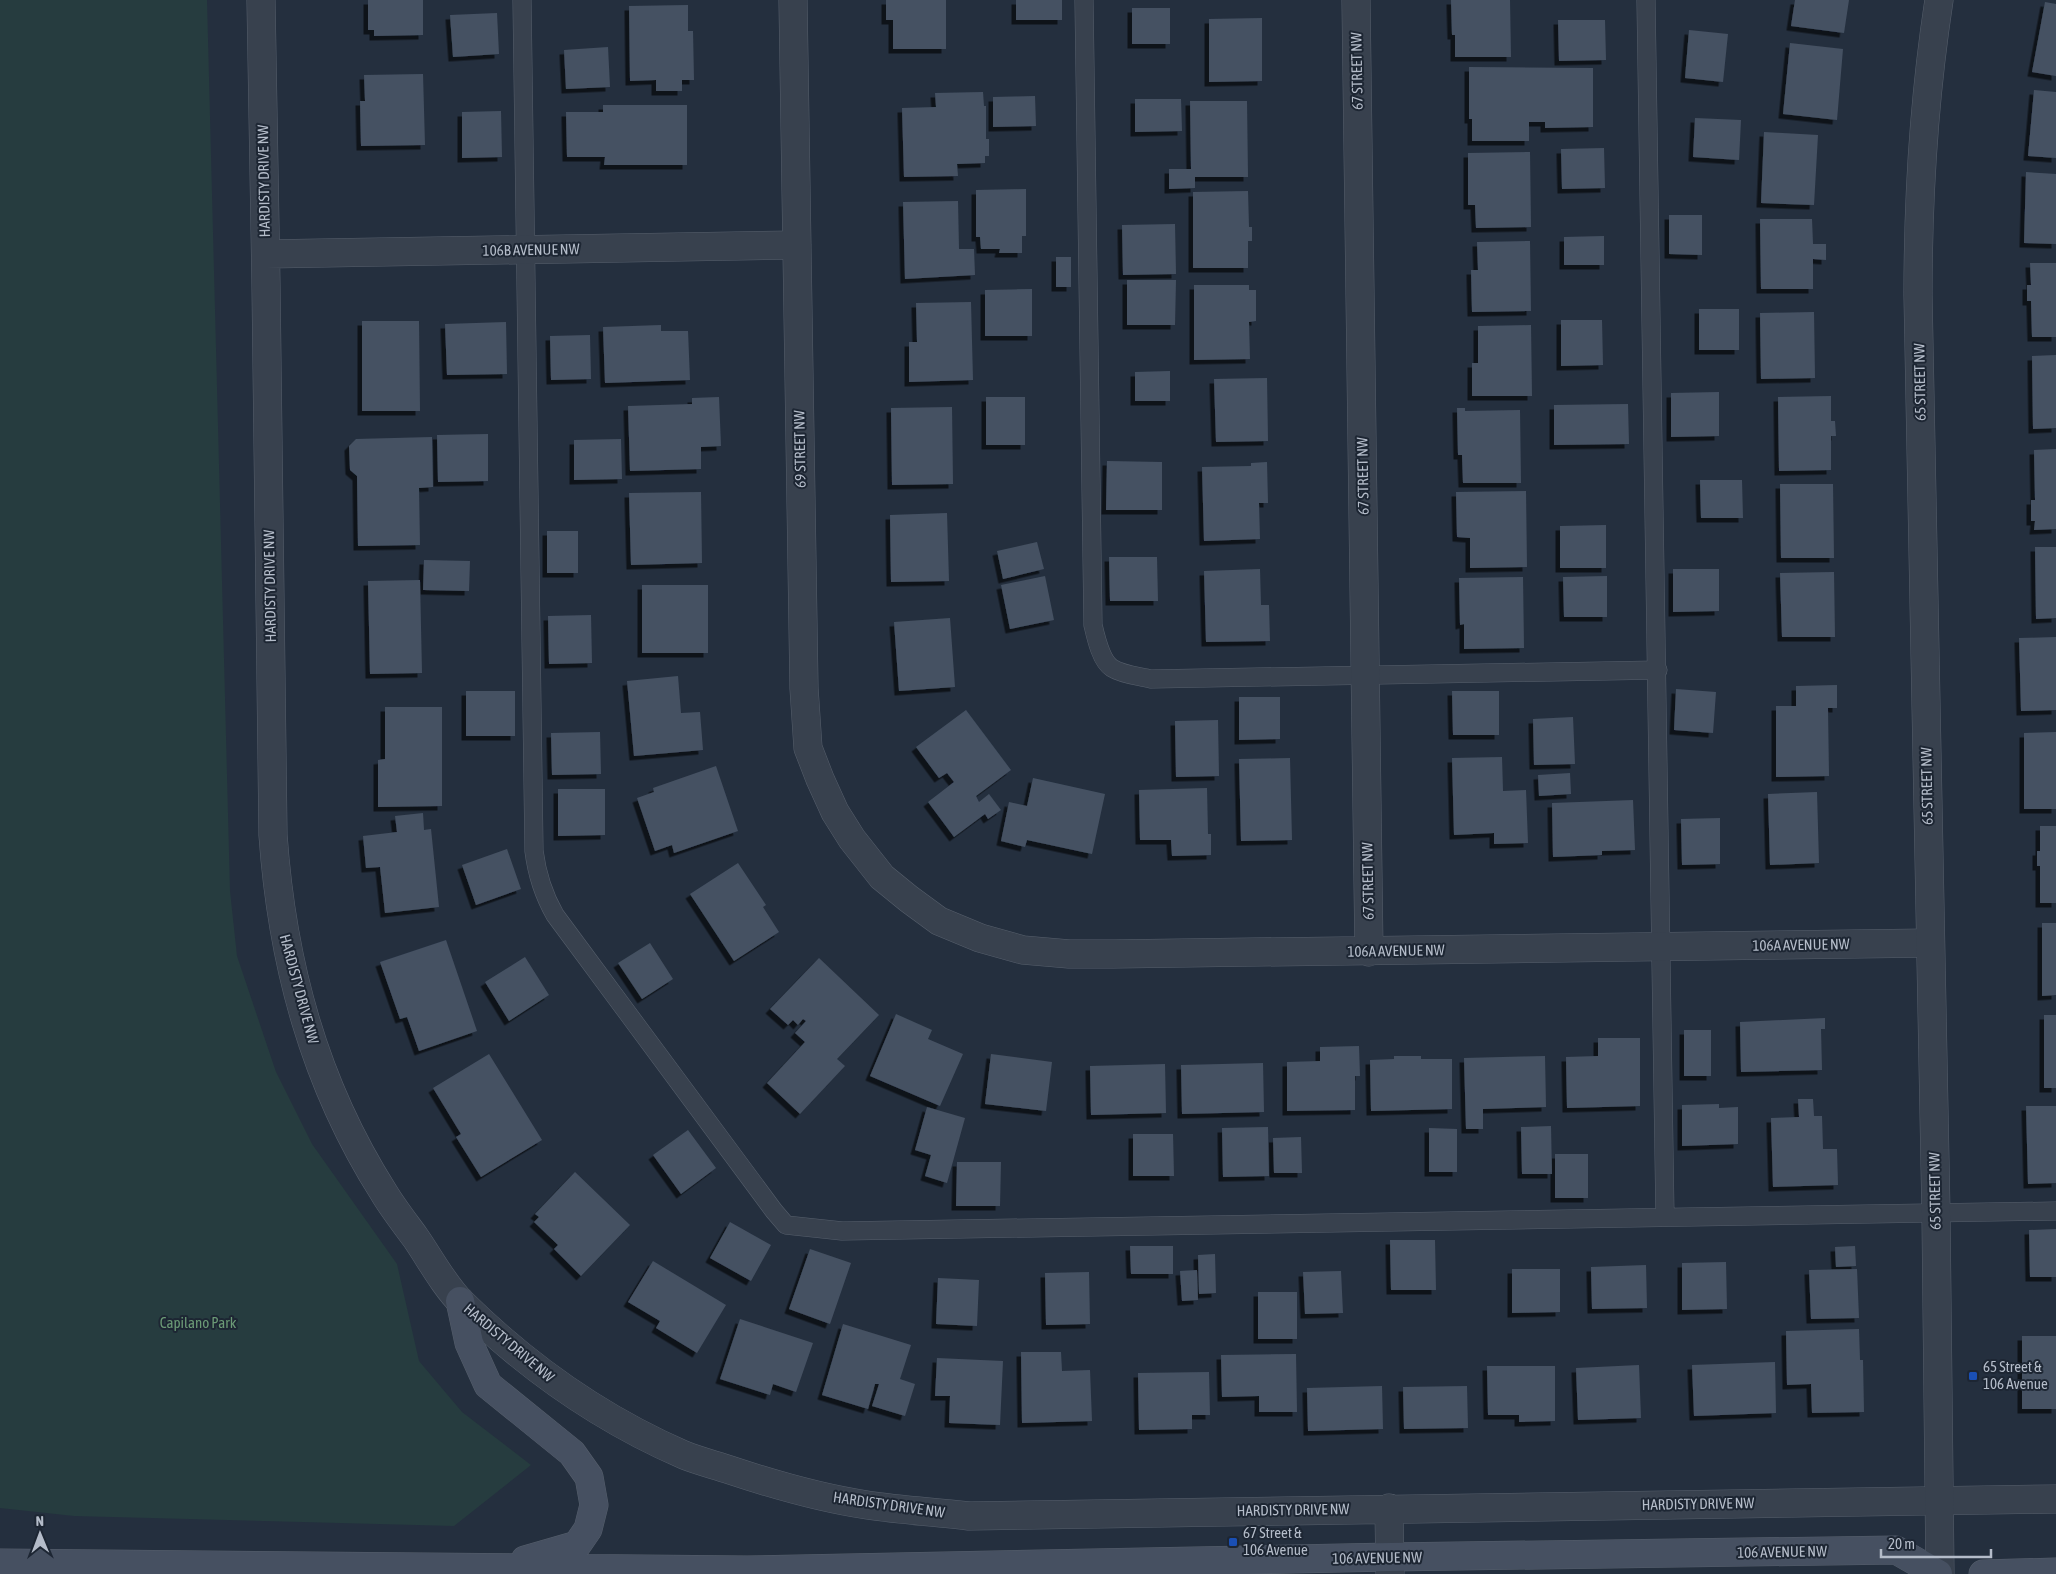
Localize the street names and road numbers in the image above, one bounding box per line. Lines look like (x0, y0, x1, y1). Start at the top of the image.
street label: 67 STREET NW (1347, 32, 1366, 110)
street label: HARDISTY DRIVE NW (254, 124, 273, 237)
street label: 106B AVENUE NW (482, 240, 580, 259)
street label: 65 STREET NW (1910, 343, 1929, 421)
street label: 69 STREET NW (790, 410, 809, 488)
street label: 67 STREET NW (1353, 437, 1372, 515)
street label: HARDISTY DRIVE NW (260, 529, 279, 642)
street label: 65 STREET NW (1917, 747, 1936, 825)
street label: 67 STREET NW (1358, 842, 1377, 920)
street label: HARDISTY DRIVE NW (277, 932, 322, 1046)
street label: 106A AVENUE NW (1752, 935, 1850, 954)
street label: 106A AVENUE NW (1347, 941, 1445, 960)
street label: 65 STREET NW (1925, 1152, 1944, 1230)
street label: HARDISTY DRIVE NW (461, 1300, 558, 1385)
street label: HARDISTY DRIVE NW (832, 1488, 946, 1521)
street label: HARDISTY DRIVE NW (1642, 1494, 1755, 1513)
street label: HARDISTY DRIVE NW (1237, 1500, 1350, 1519)
street label: 106 AVENUE NW (1737, 1542, 1827, 1561)
street label: 106 AVENUE NW (1332, 1548, 1422, 1567)

